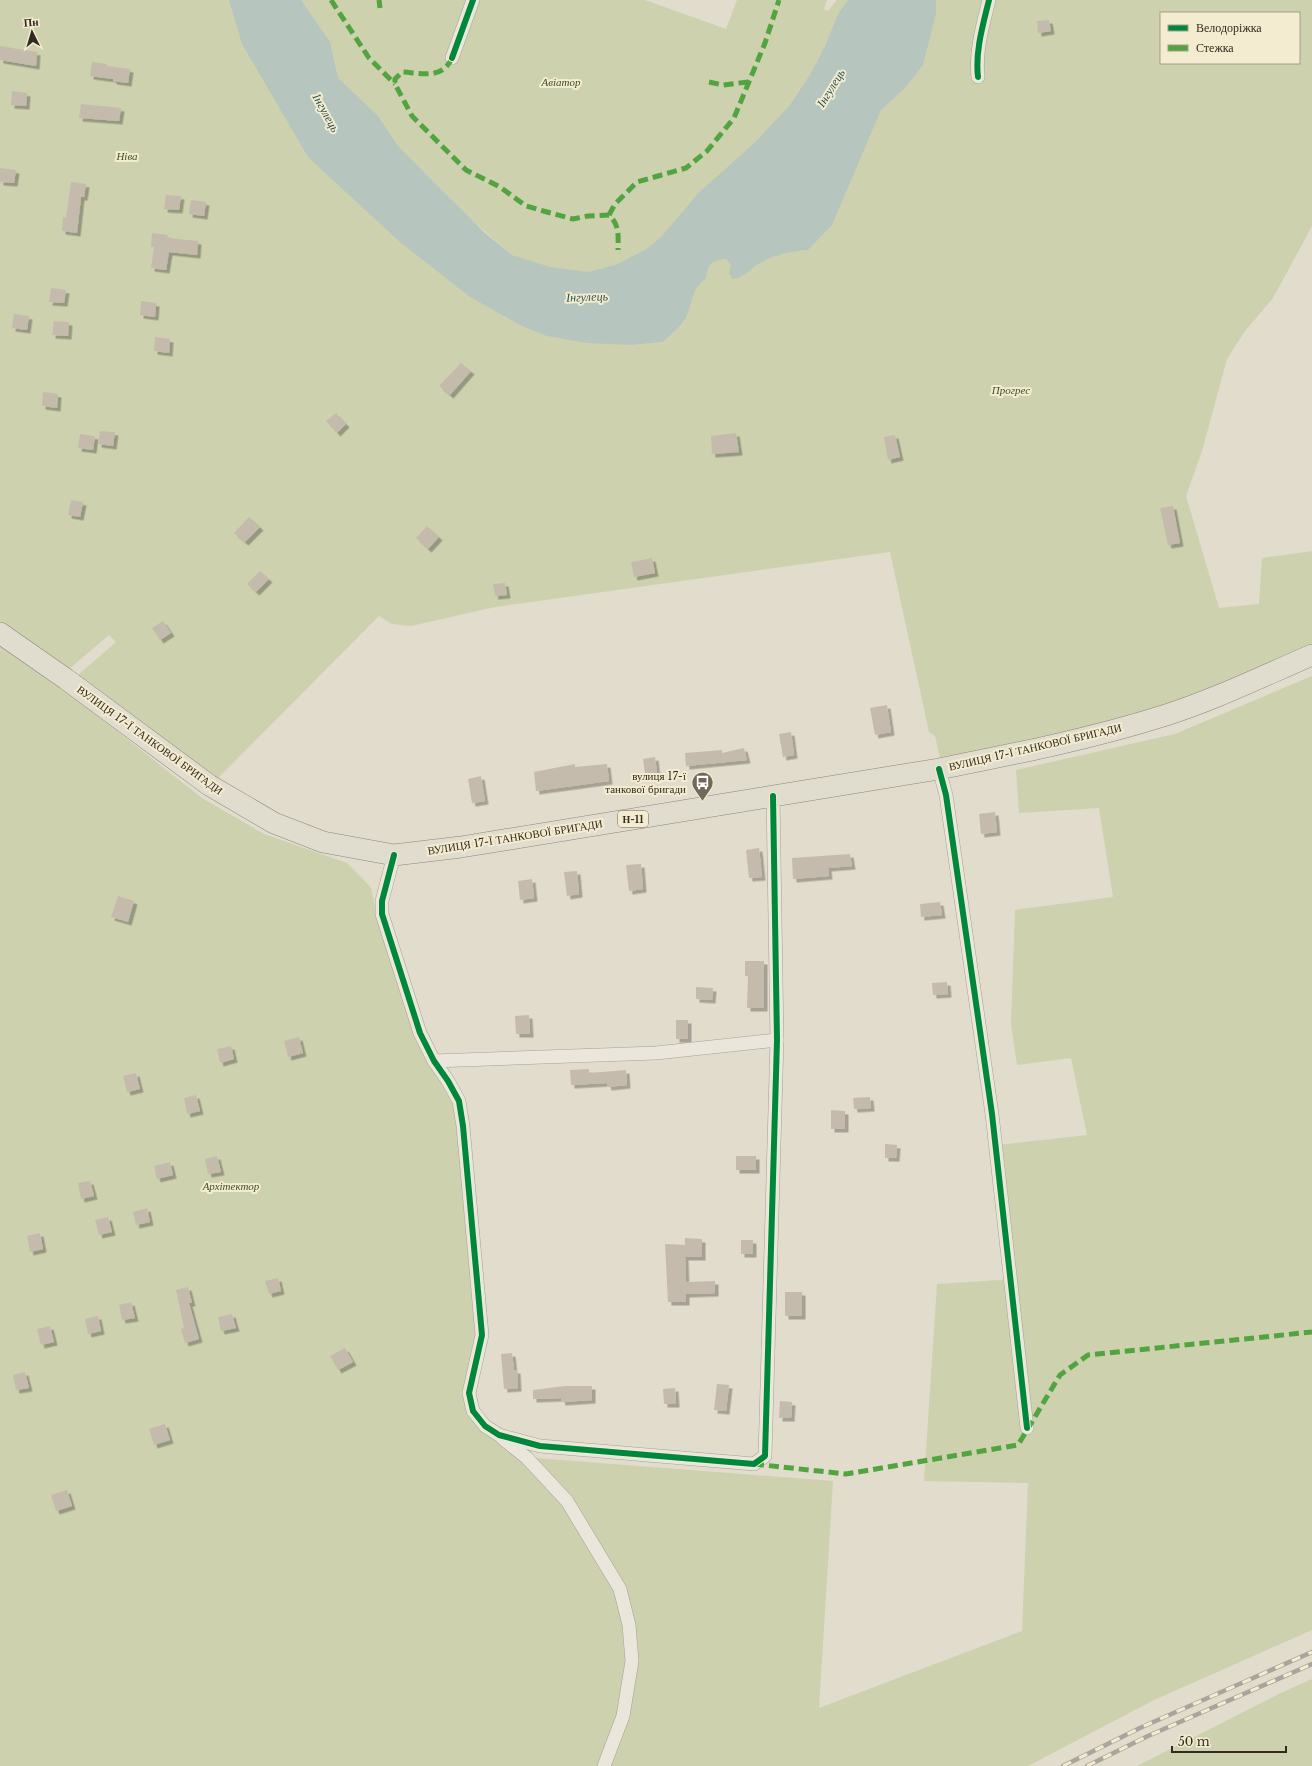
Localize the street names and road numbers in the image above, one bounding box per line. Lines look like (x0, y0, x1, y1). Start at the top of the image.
street label: ВУЛИЦЯ 17-Ї ТАНКОВОЇ БРИГАДИ (74, 682, 226, 798)
street label: ВУЛИЦЯ 17-Ї ТАНКОВОЇ БРИГАДИ (947, 720, 1123, 774)
road number: Н-11 (618, 811, 648, 827)
street label: ВУЛИЦЯ 17-Ї ТАНКОВОЇ БРИГАДИ (426, 816, 604, 858)

